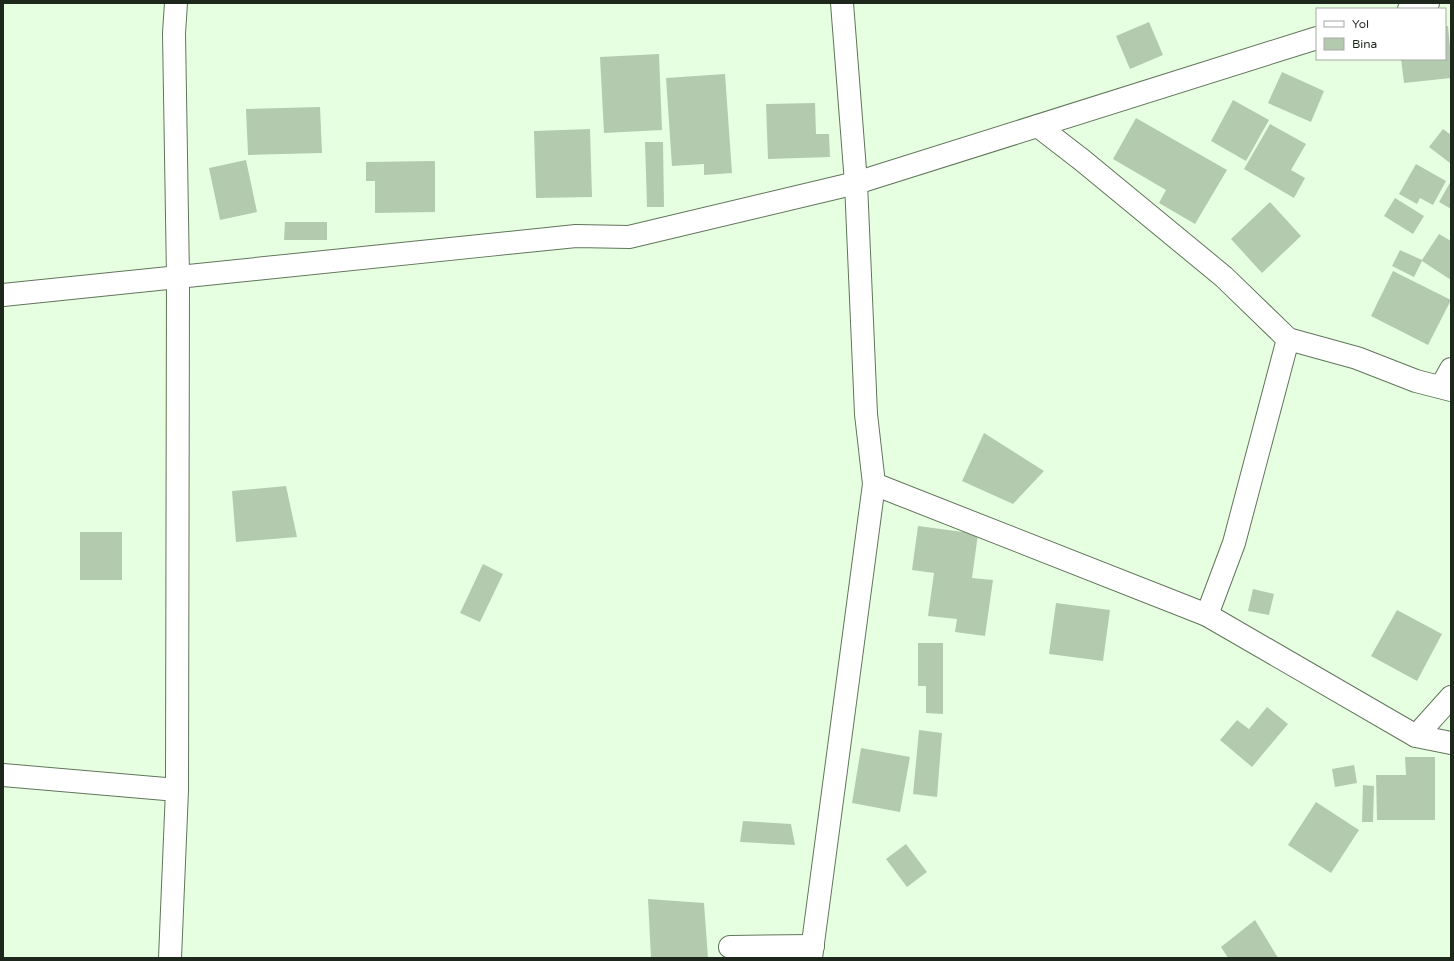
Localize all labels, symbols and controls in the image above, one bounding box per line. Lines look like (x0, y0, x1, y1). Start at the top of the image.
legend (1316, 8, 1446, 60)
text: Yol (1352, 17, 1369, 31)
text: Bina (1352, 37, 1377, 51)

